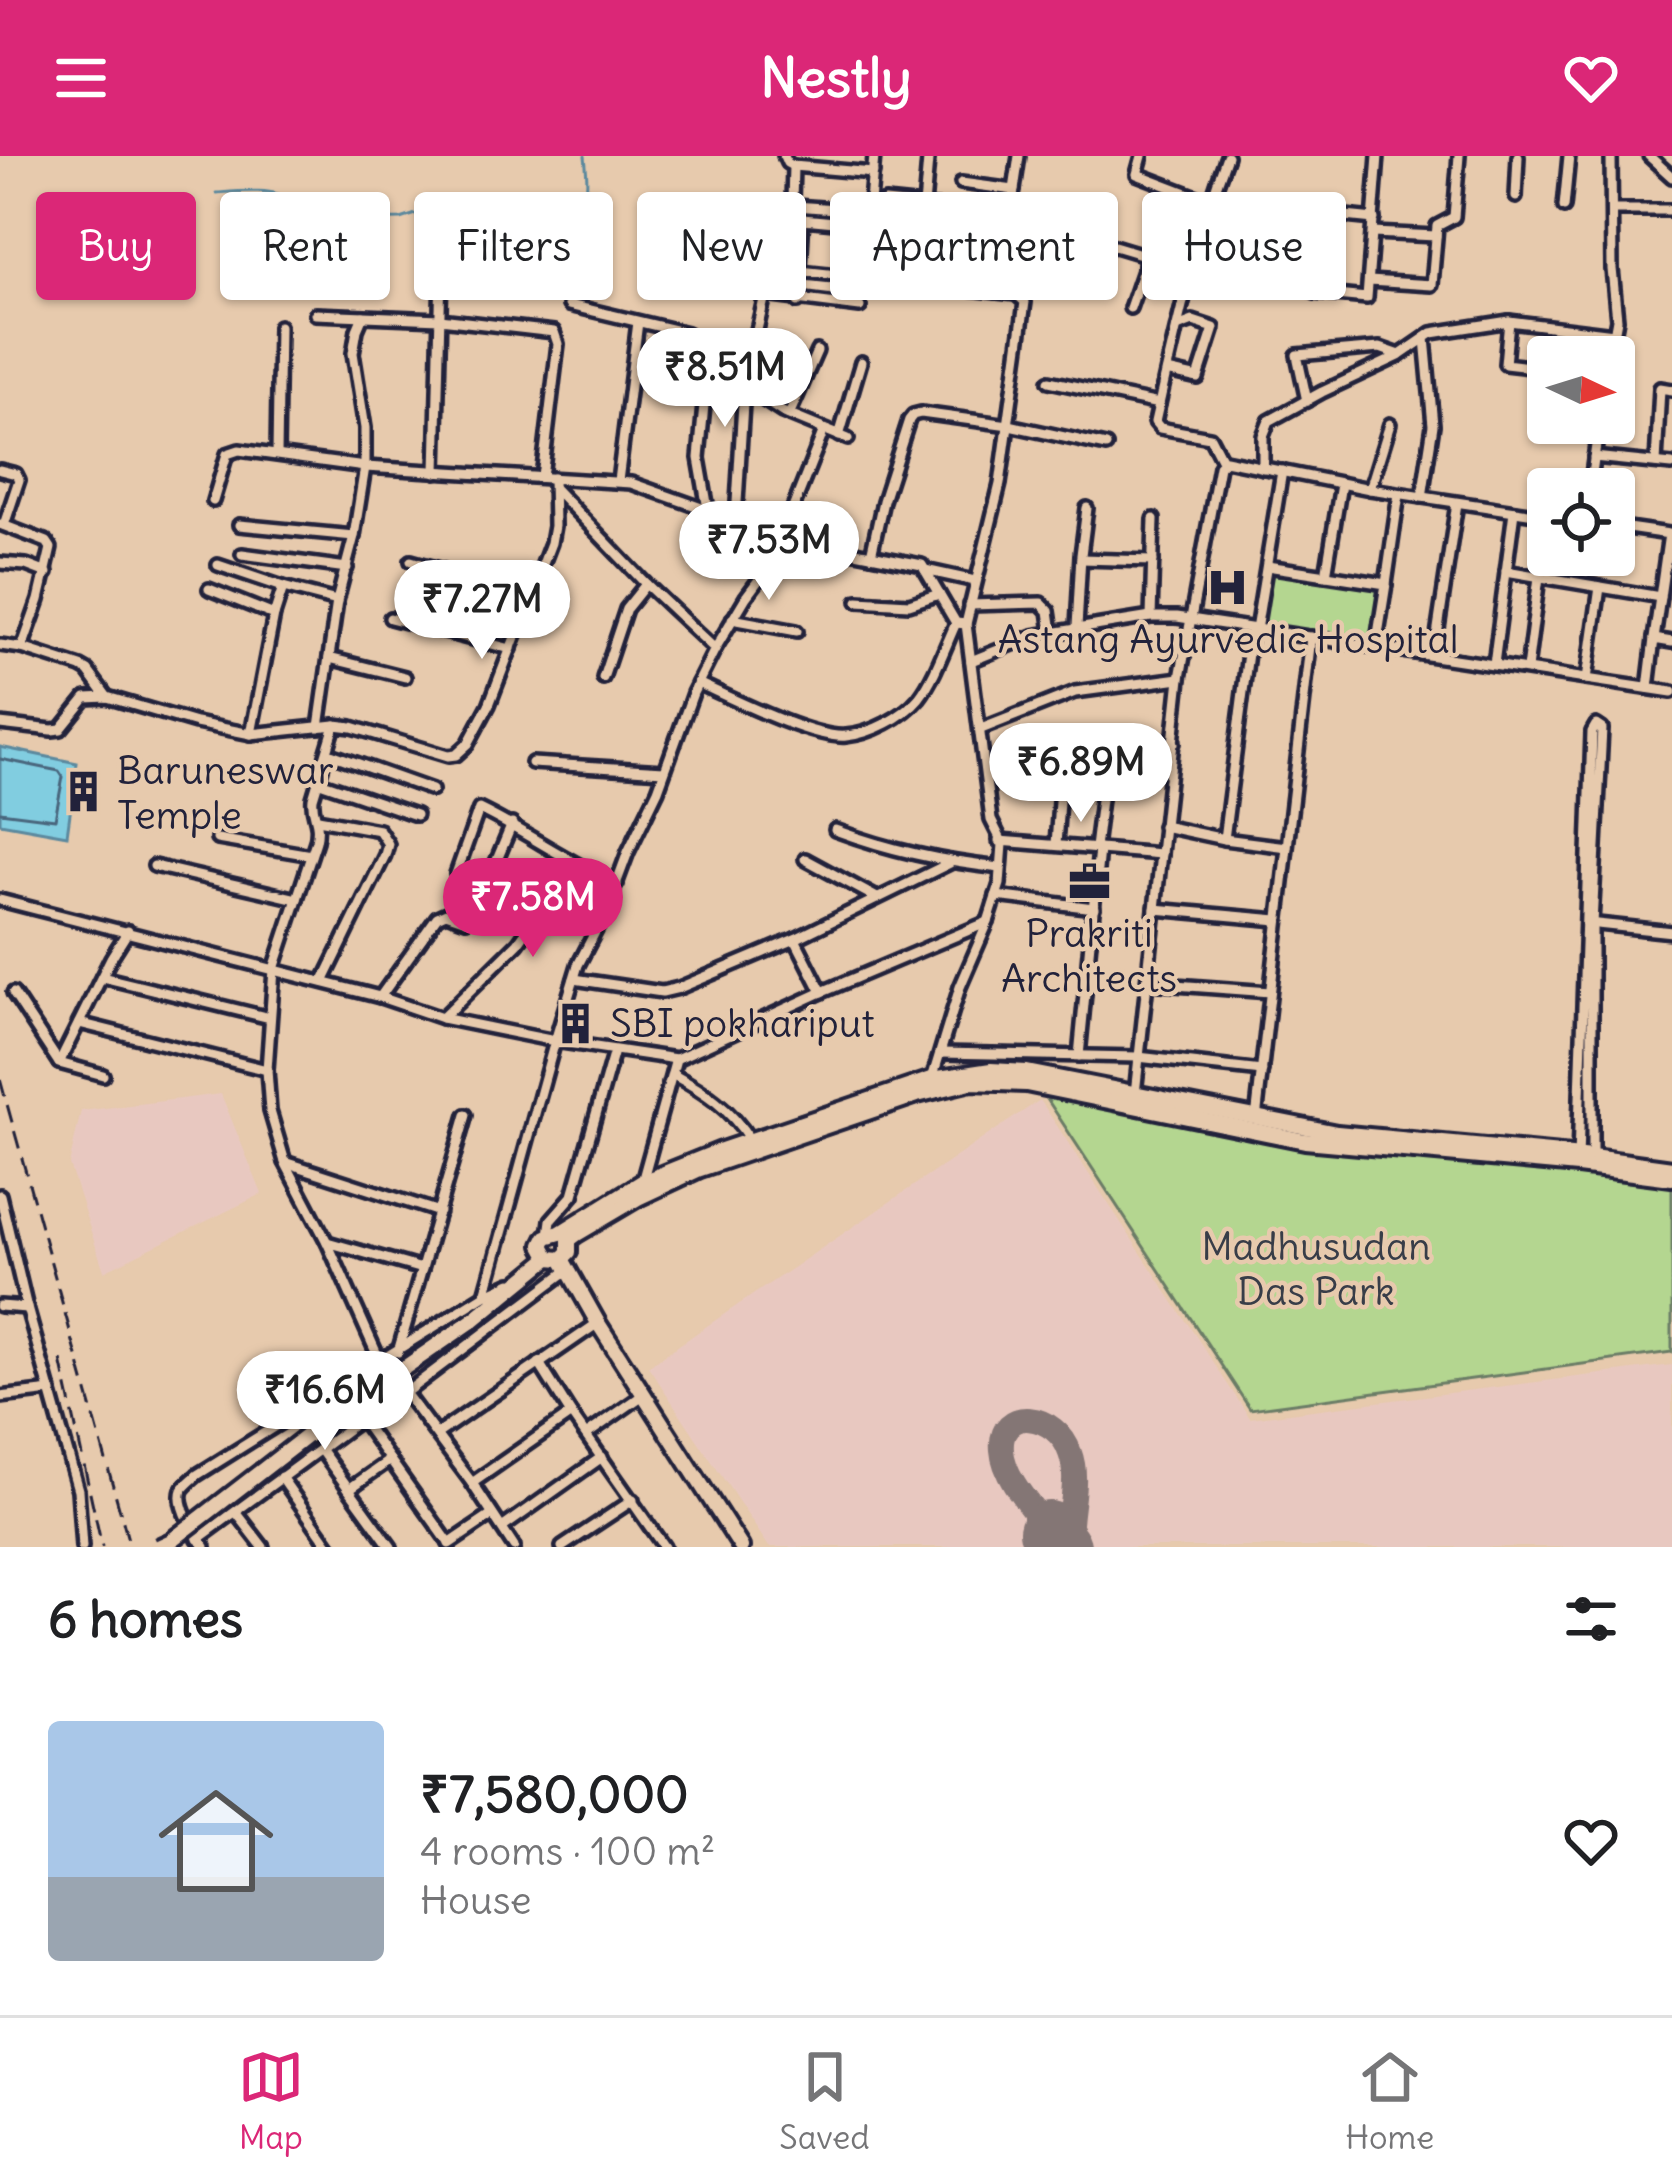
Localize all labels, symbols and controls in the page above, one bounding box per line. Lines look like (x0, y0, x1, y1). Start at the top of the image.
text: Nestly (760, 44, 912, 112)
icon: menu (48, 45, 114, 111)
icon: heart (1558, 45, 1624, 111)
chip: Buy (36, 192, 196, 300)
chip: Rent (220, 192, 390, 300)
chip: Filters (414, 192, 613, 300)
chip: New (637, 192, 806, 300)
chip: Apartment (830, 192, 1118, 300)
chip: House (1142, 192, 1346, 300)
pin: ₹8.51M (627, 328, 823, 430)
north arrow (1527, 336, 1635, 444)
map controls (1527, 336, 1635, 576)
text: ₹8.51M (664, 342, 786, 391)
button: locate (1527, 468, 1635, 576)
pin: ₹7.53M (671, 501, 867, 603)
text: ₹7.53M (706, 515, 832, 564)
pin: ₹7.27M (384, 560, 580, 662)
hospital icon: Astang Ayurvedic Hospital (1205, 564, 1251, 610)
text: ₹7.27M (421, 574, 543, 623)
place label: Astang Ayurvedic Hospital (997, 615, 1459, 664)
pin: ₹6.89M (983, 723, 1179, 825)
text: ₹6.89M (1016, 737, 1146, 786)
place label: Baruneswar Temple (117, 746, 334, 840)
building icon: Baruneswar Temple (60, 769, 106, 815)
pin: ₹7.58M (435, 858, 631, 960)
office icon: Prakriti Architects (1066, 858, 1112, 904)
text: ₹7.58M (470, 872, 596, 921)
place label: Prakriti Architects (1001, 909, 1177, 1003)
place label: SBI pokhariput (610, 999, 875, 1048)
building icon: SBI pokhariput (553, 1000, 599, 1046)
park label: Madhusudan Das Park (1201, 1222, 1431, 1316)
pin: ₹16.6M (227, 1351, 423, 1453)
text: ₹16.6M (264, 1365, 386, 1414)
icon: filters (1558, 1586, 1624, 1652)
text: 6 homes (48, 1587, 243, 1651)
text: ₹7,580,000 (420, 1762, 689, 1826)
icon: home (144, 1769, 288, 1913)
icon: heart (1558, 1808, 1624, 1874)
text: 4 rooms · 100 m² (420, 1827, 715, 1876)
text: House (420, 1876, 531, 1925)
tab: Map (238, 2044, 304, 2158)
tab: Saved (779, 2044, 870, 2158)
tab: Home (1345, 2044, 1434, 2158)

